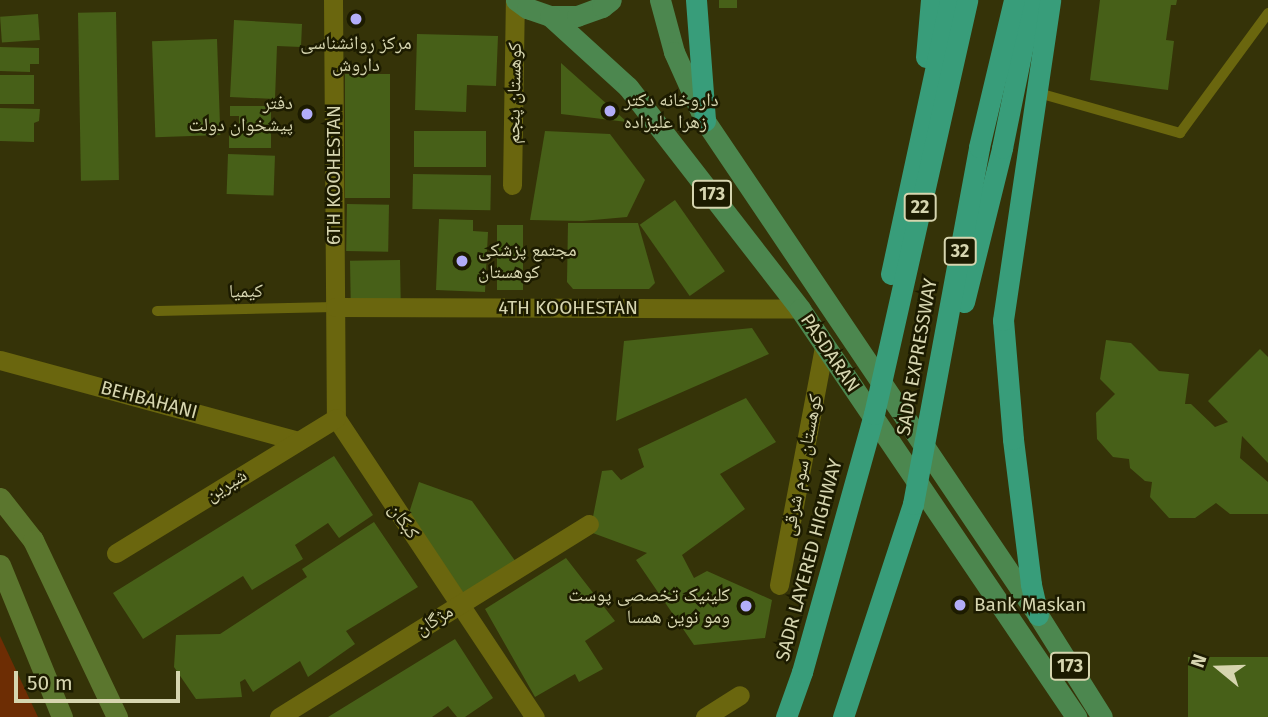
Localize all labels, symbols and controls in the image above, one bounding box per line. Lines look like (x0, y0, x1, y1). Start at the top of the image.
marker: مرکز روانشناسی داروش (346, 9, 366, 29)
place label: مرکز روانشناسی داروش (300, 32, 412, 76)
street label: کوهستان پنجم (502, 42, 526, 144)
place label: داروخانه دکتر زهرا علیزاده (624, 89, 719, 133)
place label: دفتر پیشخوان دولت (189, 92, 293, 136)
marker: داروخانه دکتر زهرا علیزاده (602, 103, 618, 119)
street label: 6TH KOOHESTAN (323, 105, 345, 245)
marker: دفتر پیشخوان دولت (299, 106, 315, 122)
road number: 173 (691, 180, 733, 209)
road number: 22 (902, 192, 937, 222)
road number: 32 (942, 236, 978, 265)
place label: مجتمع پزشکی کوهستان (478, 239, 577, 283)
marker: مجتمع پزشکی کوهستان (452, 251, 472, 271)
street label: SADR EXPRESSWAY (892, 277, 942, 437)
street label: کیمیا (229, 279, 263, 303)
street label: 4TH KOOHESTAN (498, 297, 638, 319)
street label: PASDARAN (796, 310, 864, 396)
street label: BEHBAHANI (98, 376, 200, 424)
street label: کوهستان سوم شرقی (777, 392, 827, 538)
street label: SADR LAYERED HIGHWAY (771, 456, 847, 664)
street label: شیرین (201, 464, 251, 506)
street label: کبکان (384, 499, 424, 543)
place label: کلینیک تخصصی پوست ومو نوین همسا (568, 584, 730, 628)
place label: Bank Maskan (974, 594, 1086, 616)
marker: کلینیک تخصصی پوست ومو نوین همسا (736, 596, 756, 616)
marker: Bank Maskan (952, 597, 968, 613)
street label: مژگان (411, 600, 457, 640)
north arrow (1184, 633, 1254, 703)
text: N (1186, 651, 1212, 671)
road number: 173 (1049, 652, 1091, 680)
scale bar (18, 658, 184, 702)
text: 50 m (27, 670, 73, 696)

